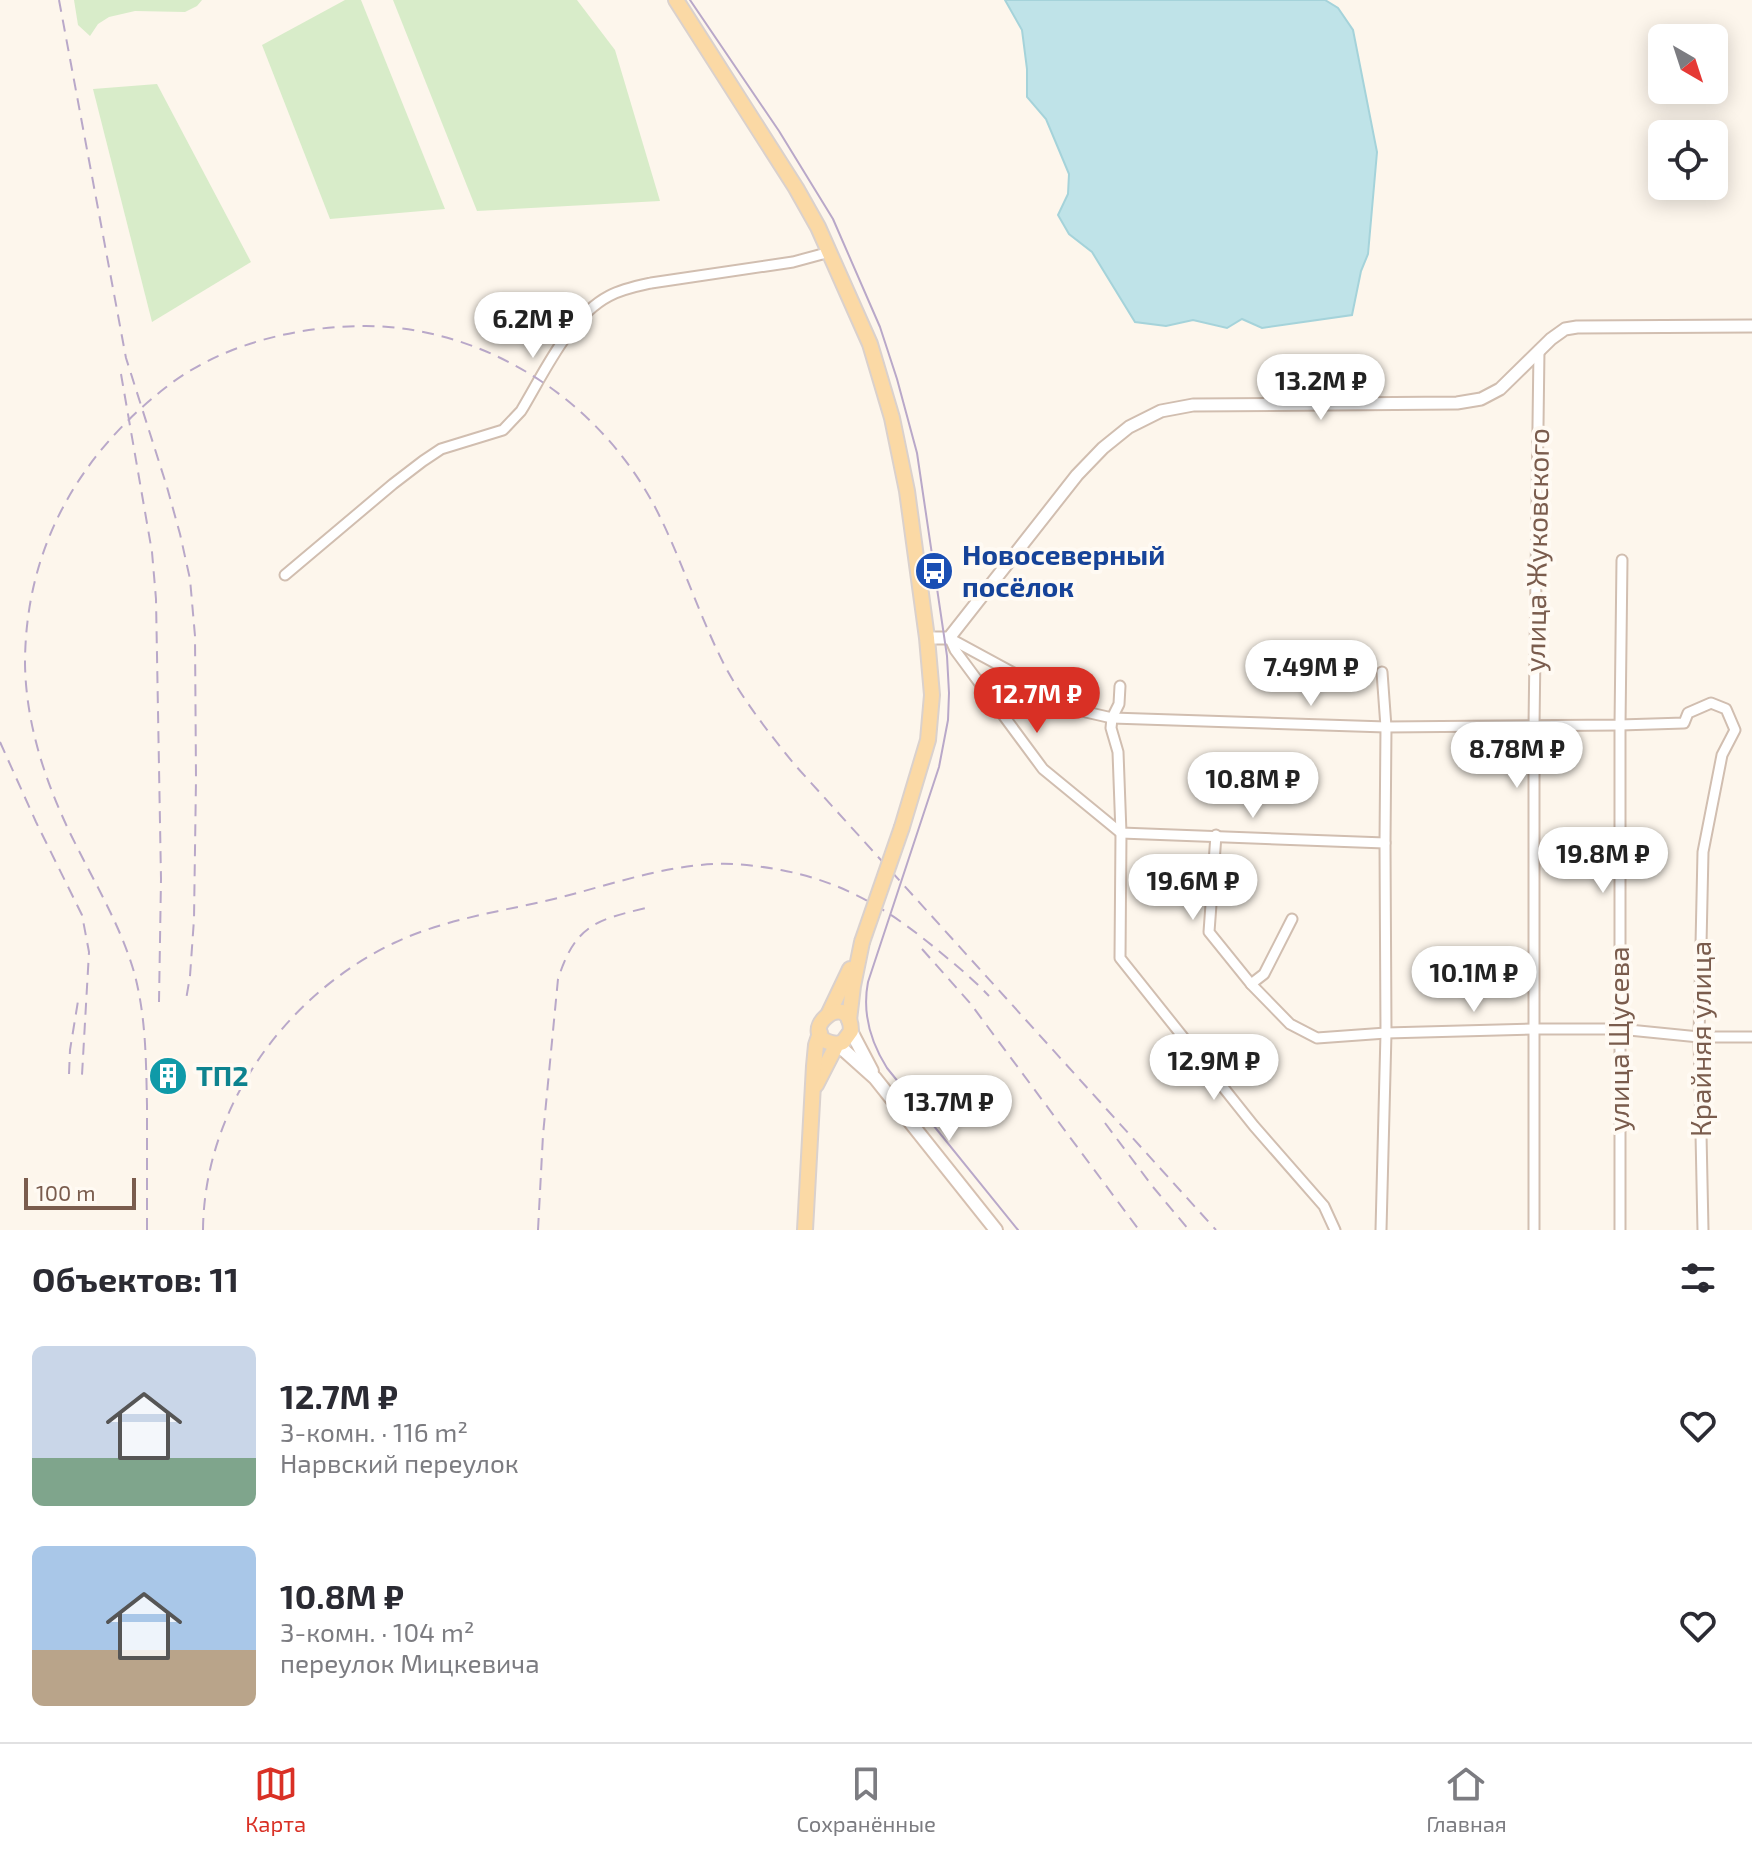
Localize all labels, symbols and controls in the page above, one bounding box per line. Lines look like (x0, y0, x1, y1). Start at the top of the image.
north arrow (1648, 24, 1728, 104)
map controls (1648, 24, 1728, 200)
button: locate (1648, 120, 1728, 200)
pin: 6.2M ₽ (468, 292, 598, 360)
text: 6.2M ₽ (492, 302, 574, 333)
pin: 13.2M ₽ (1247, 354, 1395, 422)
text: 13.2M ₽ (1275, 364, 1367, 395)
street label: улица Жуковского (1517, 428, 1555, 672)
place label: Новосеверный посёлок (962, 537, 1165, 603)
bus stop icon: Новосеверный посёлок (913, 550, 955, 592)
pin: 7.49M ₽ (1237, 640, 1385, 708)
text: 7.49M ₽ (1263, 650, 1359, 681)
pin: 12.7M ₽ (963, 667, 1111, 735)
text: 12.7M ₽ (992, 677, 1082, 708)
pin: 8.78M ₽ (1443, 722, 1591, 790)
text: 8.78M ₽ (1469, 732, 1565, 763)
pin: 10.8M ₽ (1179, 752, 1327, 820)
text: 10.8M ₽ (1206, 762, 1300, 793)
pin: 19.8M ₽ (1529, 827, 1677, 895)
text: 19.8M ₽ (1556, 837, 1650, 868)
pin: 19.6M ₽ (1119, 854, 1267, 922)
text: 19.6M ₽ (1146, 864, 1240, 895)
street label: Крайняя улица (1683, 941, 1717, 1137)
pin: 10.1M ₽ (1400, 946, 1548, 1014)
street label: улица Щусева (1601, 946, 1635, 1132)
text: 10.1M ₽ (1430, 956, 1518, 987)
pin: 12.9M ₽ (1140, 1034, 1288, 1102)
text: 12.9M ₽ (1168, 1044, 1260, 1075)
building icon: ТП2 (147, 1055, 189, 1097)
place label: ТП2 (196, 1058, 249, 1092)
pin: 13.7M ₽ (875, 1075, 1023, 1143)
text: 13.7M ₽ (904, 1085, 994, 1116)
scale bar (24, 1174, 136, 1210)
text: 100 m (36, 1179, 95, 1205)
icon: filters (1676, 1256, 1720, 1300)
text: Объектов: 11 (32, 1258, 239, 1299)
text: 12.7M ₽ (280, 1375, 398, 1416)
icon: home (96, 1378, 192, 1474)
icon: heart (1676, 1404, 1720, 1448)
text: 3-комн. · 116 m² (280, 1416, 468, 1447)
text: Нарвский переулок (280, 1447, 519, 1478)
text: 10.8M ₽ (280, 1575, 404, 1616)
icon: home (96, 1578, 192, 1674)
icon: heart (1676, 1604, 1720, 1648)
text: 3-комн. · 104 m² (280, 1616, 474, 1647)
text: переулок Мицкевича (280, 1647, 539, 1678)
tab: Карта (245, 1762, 306, 1836)
tab: Сохранённые (797, 1762, 936, 1836)
tab: Главная (1426, 1762, 1507, 1836)

